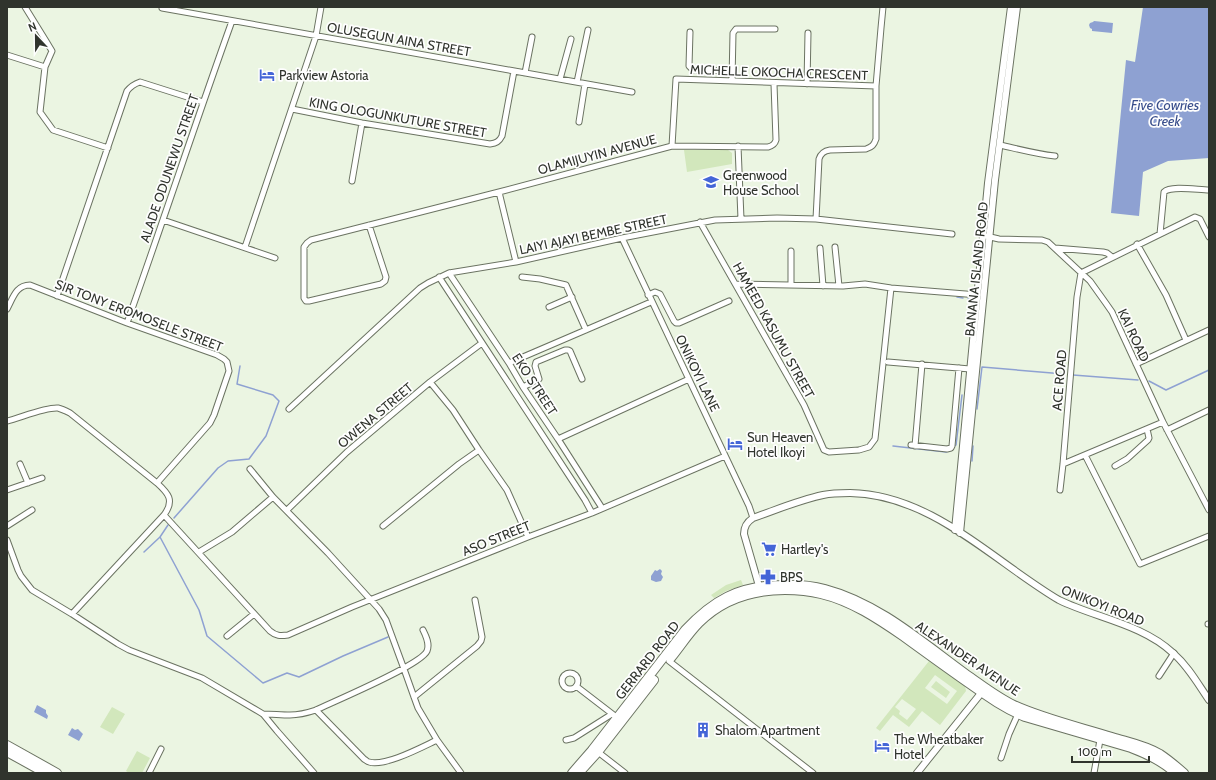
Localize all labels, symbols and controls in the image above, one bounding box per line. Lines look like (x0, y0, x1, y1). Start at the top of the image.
north arrow (16, 16, 56, 56)
street label: OLUSEGUN AINA STREET (326, 18, 472, 60)
text: N (26, 19, 38, 35)
street label: MICHELLE OKOCHA CRESCENT (690, 61, 868, 83)
hotel icon: Parkview Astoria (258, 66, 276, 84)
place label: Parkview Astoria (279, 67, 369, 83)
street label: ALADE ODUNEWU STREET (136, 92, 202, 244)
street label: KING OLOGUNKUTURE STREET (308, 94, 488, 140)
water label: Five Cowries Creek (1131, 96, 1200, 130)
street label: OLAMIJUYIN AVENUE (536, 130, 658, 178)
place label: Greenwood House School (723, 167, 799, 198)
school or university icon: Greenwood House School (702, 173, 720, 191)
street label: BANANA ISLAND ROAD (961, 201, 991, 337)
street label: LAIYI AJAYI BEMBE STREET (518, 211, 668, 257)
street label: HAMEED KASUMU STREET (730, 259, 818, 401)
street label: SIR TONY EROMOSELE STREET (53, 276, 225, 354)
street label: KAI ROAD (1115, 306, 1153, 364)
street label: ONIKOYI LANE (672, 332, 724, 414)
street label: ACE ROAD (1048, 349, 1070, 411)
street label: EKO STREET (509, 350, 561, 418)
street label: OWENA STREET (334, 379, 416, 451)
place label: Sun Heaven Hotel Ikoyi (747, 429, 813, 460)
hotel icon: Sun Heaven Hotel Ikoyi (726, 435, 744, 453)
street label: ASO STREET (460, 517, 533, 559)
supermarket icon: Hartley's (760, 540, 778, 558)
place label: Hartley's (781, 541, 829, 557)
pharmacy icon: BPS (759, 568, 777, 586)
place label: BPS (780, 569, 803, 585)
street label: ONIKOYI ROAD (1059, 581, 1147, 629)
street label: ALEXANDER AVENUE (913, 617, 1023, 699)
street label: GERRARD ROAD (611, 618, 683, 702)
building icon: Shalom Apartment (694, 721, 712, 739)
place label: Shalom Apartment (715, 722, 820, 738)
place label: The Wheatbaker Hotel (894, 731, 985, 762)
hotel icon: The Wheatbaker Hotel (873, 737, 891, 755)
scale bar (1072, 738, 1149, 764)
text: 100 m (1078, 744, 1112, 759)

